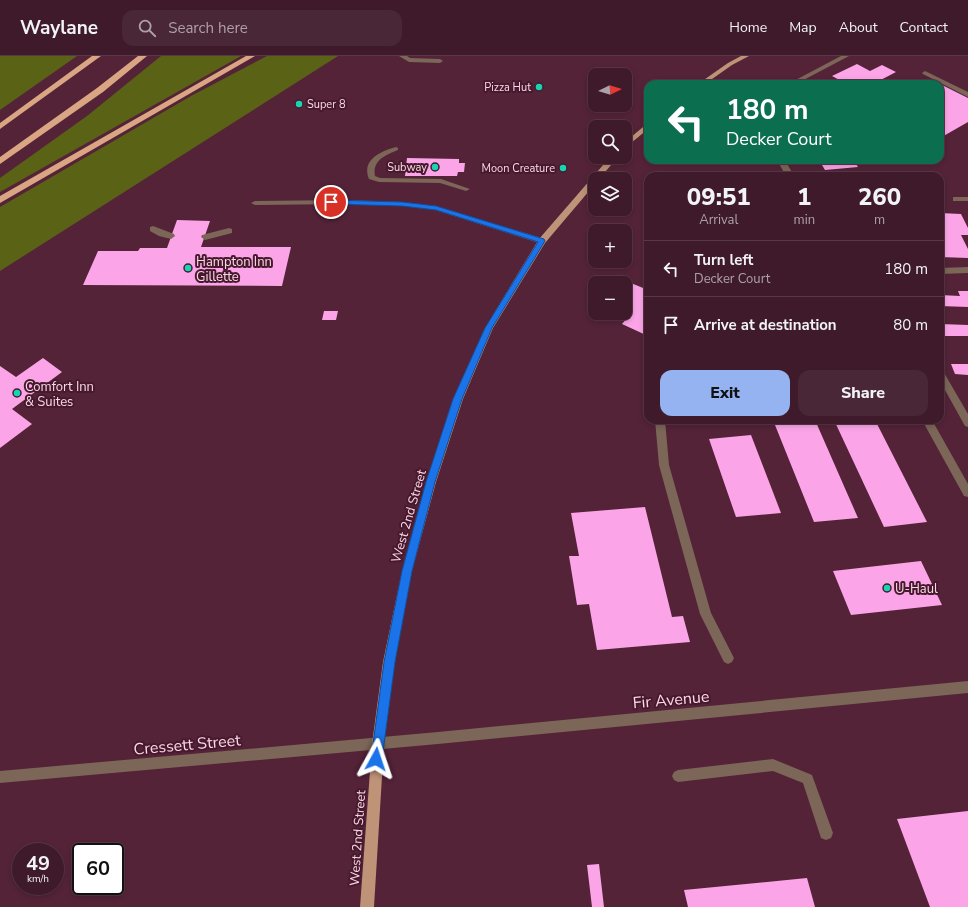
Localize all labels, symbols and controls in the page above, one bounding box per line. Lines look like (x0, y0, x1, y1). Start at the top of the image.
search box (122, 10, 402, 46)
text: Waylane (20, 15, 98, 41)
icon: search (136, 17, 158, 39)
text: Search here (168, 18, 248, 38)
text: Home (729, 18, 767, 37)
text: Map (789, 18, 817, 37)
text: About (839, 18, 878, 37)
text: Contact (900, 18, 948, 37)
north arrow (588, 68, 632, 112)
map controls (588, 68, 632, 320)
place label: Pizza Hut (484, 80, 531, 95)
marker: Pizza Hut (534, 82, 544, 92)
text: 180 m (726, 91, 809, 129)
icon: left (660, 96, 712, 148)
place label: Super 8 (307, 97, 346, 112)
marker: Super 8 (294, 99, 304, 109)
button: search (588, 120, 632, 164)
text: Decker Court (726, 127, 832, 151)
place label: Subway (387, 160, 427, 175)
place label: Moon Creature (482, 161, 555, 176)
marker: Subway (430, 162, 440, 172)
marker: Moon Creature (558, 163, 568, 173)
button: layers (588, 172, 632, 216)
text: 09:51 (687, 181, 751, 213)
text: 1 (797, 181, 812, 213)
text: 260 (858, 181, 901, 213)
pin (314, 185, 348, 219)
icon: arrive (320, 191, 342, 213)
text: Arrival (699, 211, 738, 229)
text: min (794, 211, 815, 229)
text: m (874, 211, 885, 229)
button: + (588, 224, 632, 268)
text: Turn left (694, 250, 753, 270)
place label: Hampton Inn Gillette (196, 253, 272, 286)
icon: left (660, 258, 682, 280)
text: 180 m (884, 259, 928, 279)
marker: Hampton Inn Gillette (183, 263, 193, 273)
text: Decker Court (694, 270, 770, 288)
button: − (588, 276, 632, 320)
icon: arrive (660, 314, 682, 336)
text: Arrive at destination (694, 315, 837, 335)
text: 80 m (893, 315, 928, 335)
button: Exit (660, 370, 790, 416)
button: Share (798, 370, 928, 416)
place label: Comfort Inn & Suites (25, 378, 94, 411)
marker: Comfort Inn & Suites (12, 388, 22, 398)
street label: West 2nd Street (387, 467, 431, 565)
place label: U-Haul (895, 580, 938, 598)
marker: U-Haul (882, 583, 892, 593)
street label: Fir Avenue (632, 686, 710, 714)
street label: Cressett Street (133, 729, 242, 761)
position arrow (355, 738, 397, 780)
street label: West 2nd Street (346, 789, 370, 887)
speed limit sign: 60 (72, 843, 124, 895)
text: 49 (26, 850, 50, 877)
text: km/h (27, 872, 49, 886)

